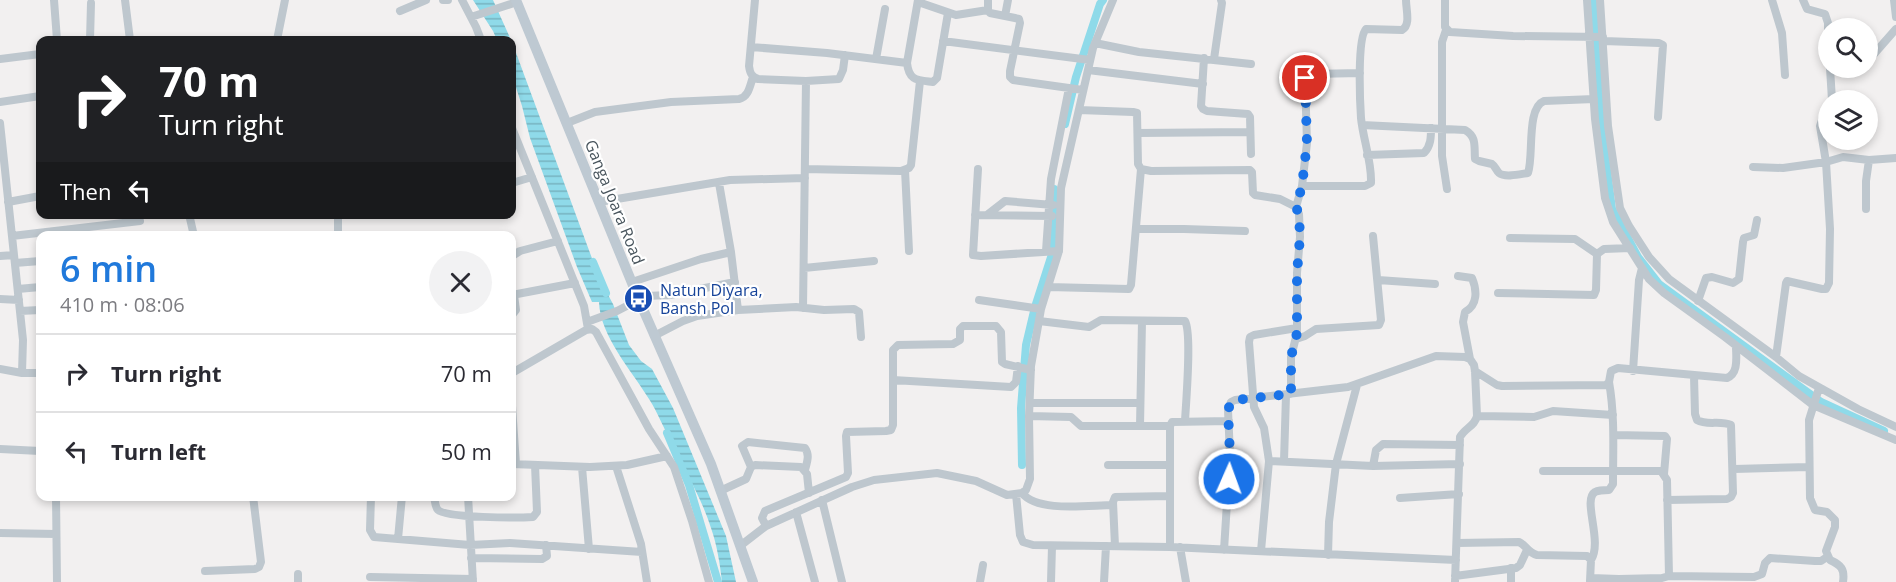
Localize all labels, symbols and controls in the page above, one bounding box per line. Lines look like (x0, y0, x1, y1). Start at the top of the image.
map controls (1818, 18, 1878, 150)
button: search (1818, 18, 1878, 78)
text: 70 m (159, 52, 259, 109)
pin (1279, 52, 1330, 103)
icon: right (60, 60, 138, 138)
icon: arrive (1288, 61, 1321, 94)
button: layers (1818, 90, 1878, 150)
text: Turn right (159, 106, 284, 143)
street label: Ganga Joara Road (580, 136, 650, 268)
icon: left (123, 174, 156, 207)
text: Then (60, 176, 111, 206)
text: 6 min (60, 244, 157, 293)
button: close (429, 251, 492, 314)
place label: Natun Diyara, Bansh Pol (660, 279, 763, 319)
bus stop icon: Natun Diyara, Bansh Pol (623, 283, 655, 315)
text: 410 m · 08:06 (60, 291, 185, 318)
icon: right (60, 357, 93, 390)
text: Turn right (111, 358, 222, 388)
text: 70 m (441, 358, 492, 388)
icon: left (60, 435, 93, 468)
text: Turn left (111, 436, 206, 466)
text: 50 m (441, 436, 492, 466)
position arrow (1197, 447, 1261, 511)

